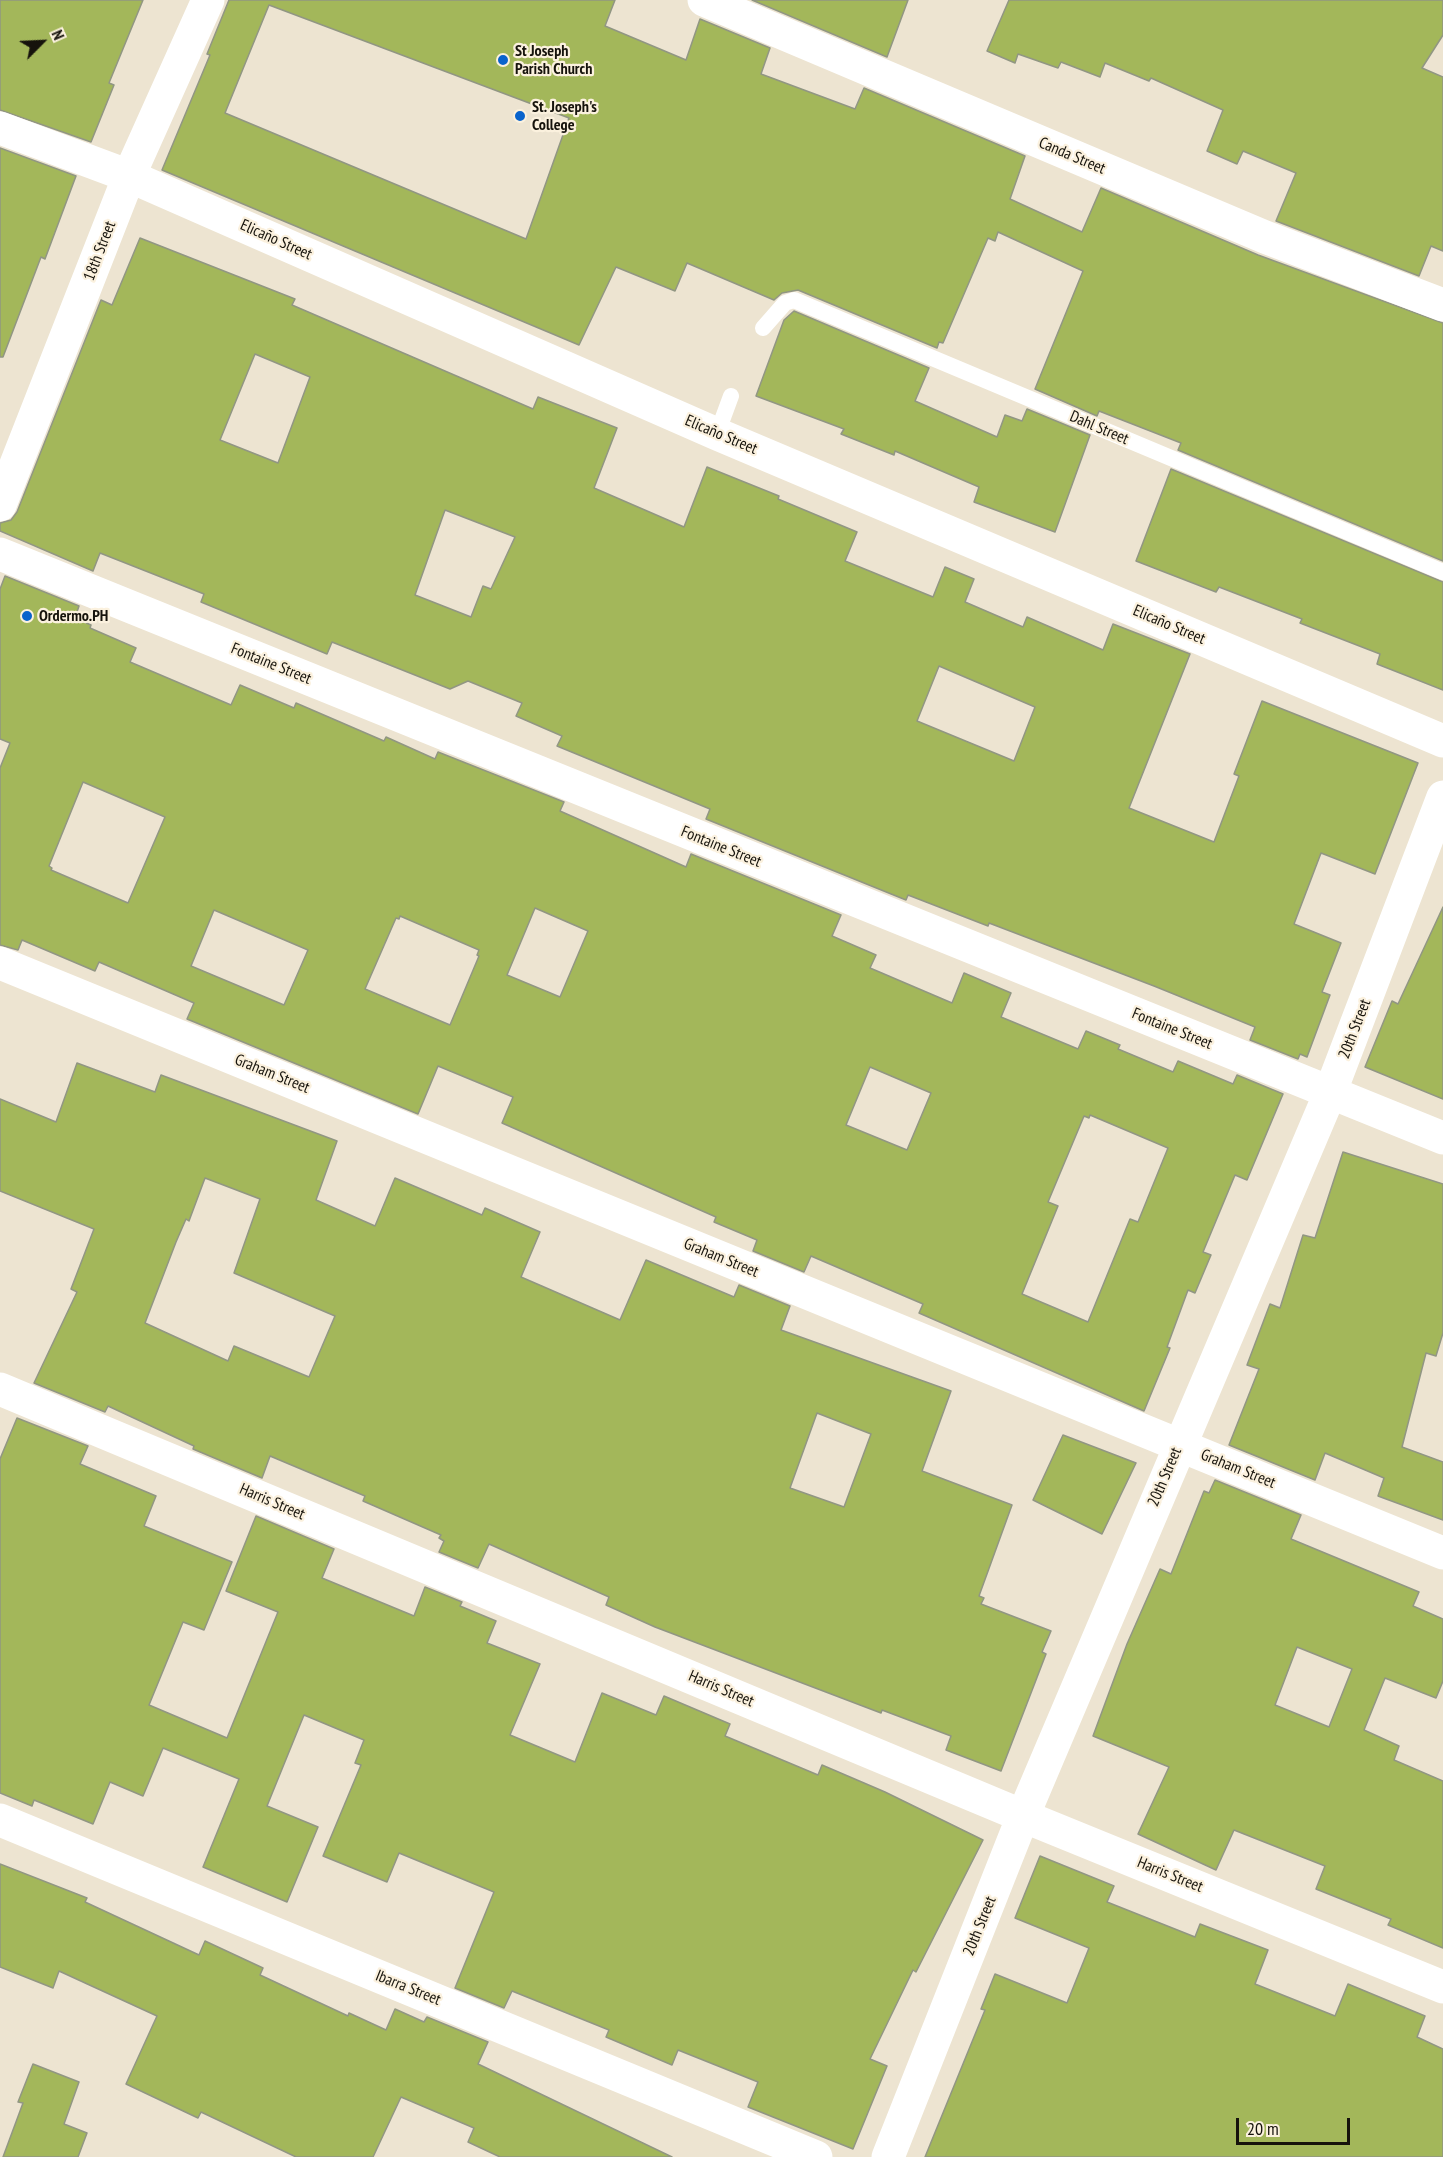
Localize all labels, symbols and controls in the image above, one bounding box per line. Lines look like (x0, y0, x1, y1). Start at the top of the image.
north arrow (12, 12, 72, 72)
text: N (48, 27, 69, 43)
place label: St Joseph Parish Church (515, 41, 592, 79)
marker: St Joseph Parish Church (496, 53, 510, 67)
place label: St. Joseph's College (532, 97, 597, 135)
marker: St. Joseph's College (513, 109, 527, 123)
street label: Canda Street (1036, 133, 1108, 179)
street label: Elicaño Street (237, 216, 315, 264)
street label: 18th Street (80, 218, 120, 284)
street label: Dahl Street (1067, 407, 1131, 449)
street label: Elicaño Street (682, 411, 760, 459)
street label: Elicaño Street (1130, 601, 1208, 649)
place label: Ordermo.PH (39, 606, 108, 626)
marker: Ordermo.PH (20, 609, 34, 623)
street label: Fontaine Street (228, 639, 314, 689)
street label: Fontaine Street (678, 822, 764, 872)
street label: 20th Street (1335, 996, 1375, 1062)
street label: Fontaine Street (1129, 1004, 1215, 1054)
street label: Graham Street (232, 1050, 312, 1098)
street label: Graham Street (681, 1234, 761, 1282)
street label: 20th Street (1144, 1445, 1186, 1509)
street label: Graham Street (1198, 1445, 1278, 1493)
street label: Harris Street (236, 1480, 308, 1524)
street label: Harris Street (685, 1667, 757, 1711)
street label: Harris Street (1134, 1853, 1206, 1897)
street label: 20th Street (959, 1893, 1001, 1959)
street label: Ibarra Street (373, 1966, 443, 2010)
scale bar (1239, 2106, 1353, 2144)
text: 20 m (1247, 2117, 1279, 2140)

